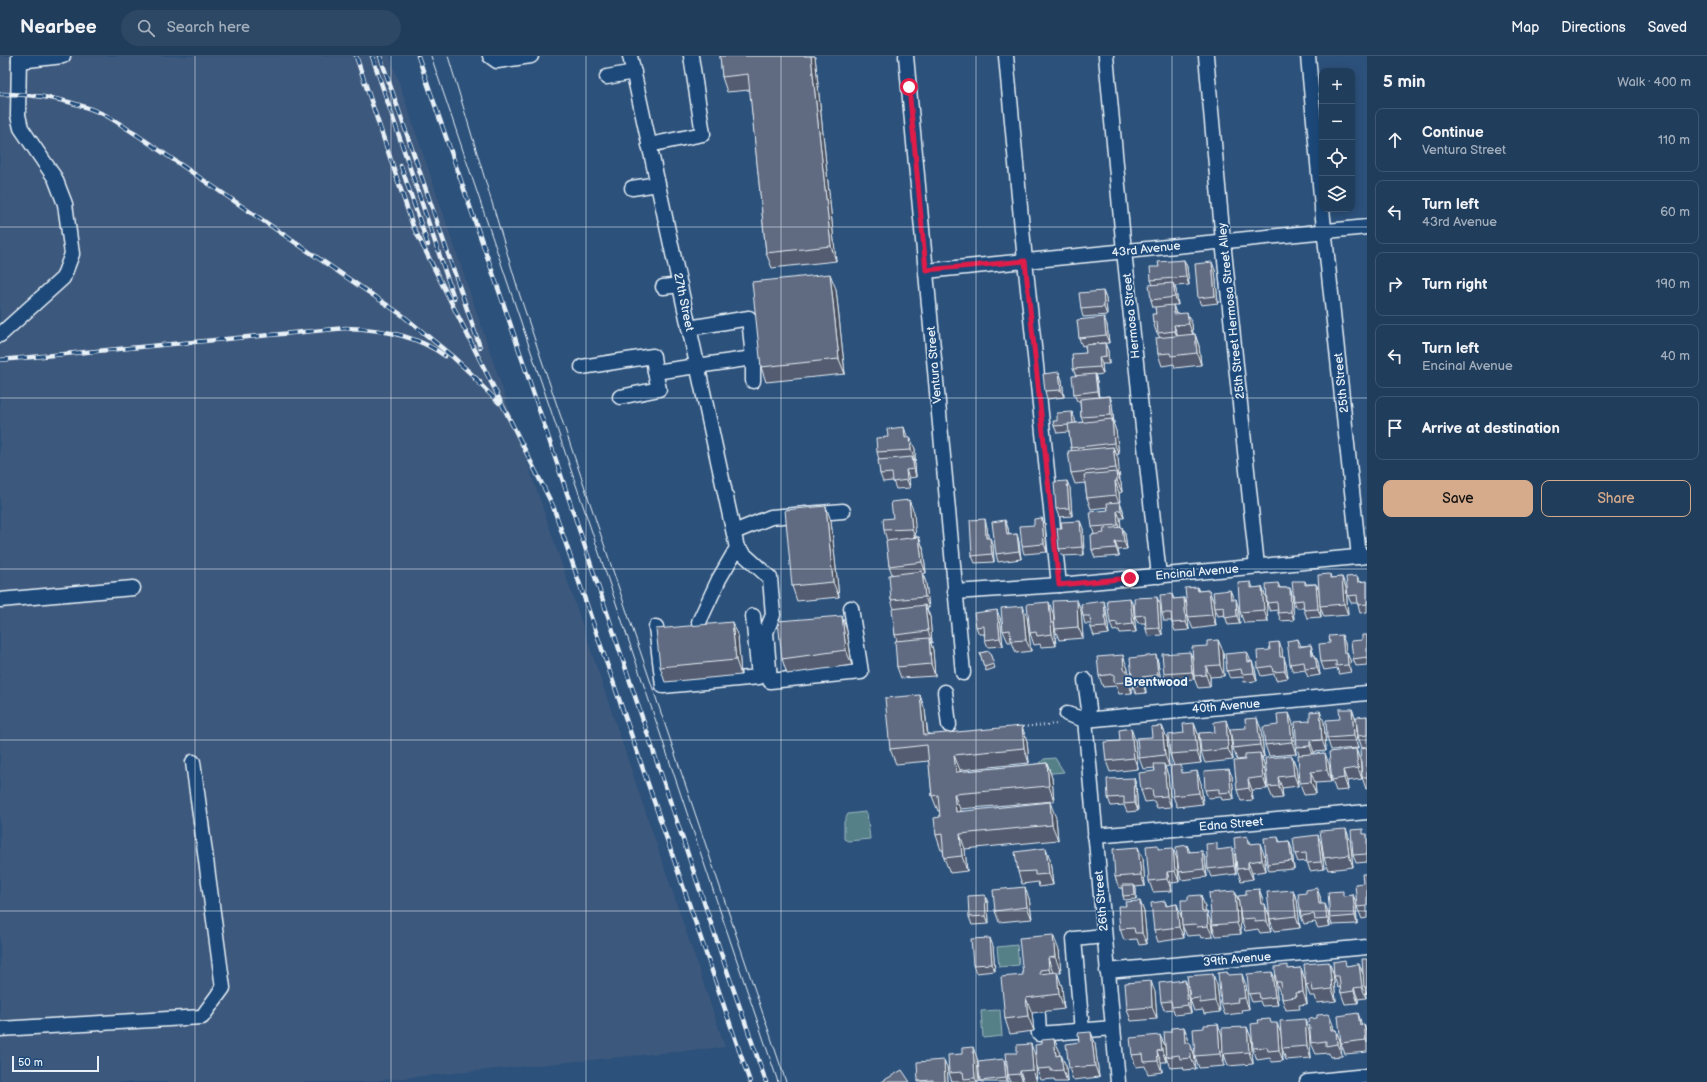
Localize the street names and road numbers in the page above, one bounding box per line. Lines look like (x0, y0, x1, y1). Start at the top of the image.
street label: 25th Street Hermosa Street Alley (1215, 221, 1248, 400)
street label: 43rd Avenue (1111, 238, 1181, 261)
street label: 27th Street (670, 272, 697, 333)
street label: Hermosa Street (1120, 272, 1143, 359)
street label: Ventura Street (924, 325, 945, 404)
street label: 25th Street (1331, 352, 1352, 414)
street label: Encinal Avenue (1155, 561, 1239, 584)
street label: 40th Avenue (1191, 696, 1261, 717)
street label: Edna Street (1198, 814, 1264, 835)
street label: 26th Street (1091, 870, 1112, 932)
street label: 39th Avenue (1202, 949, 1272, 970)

